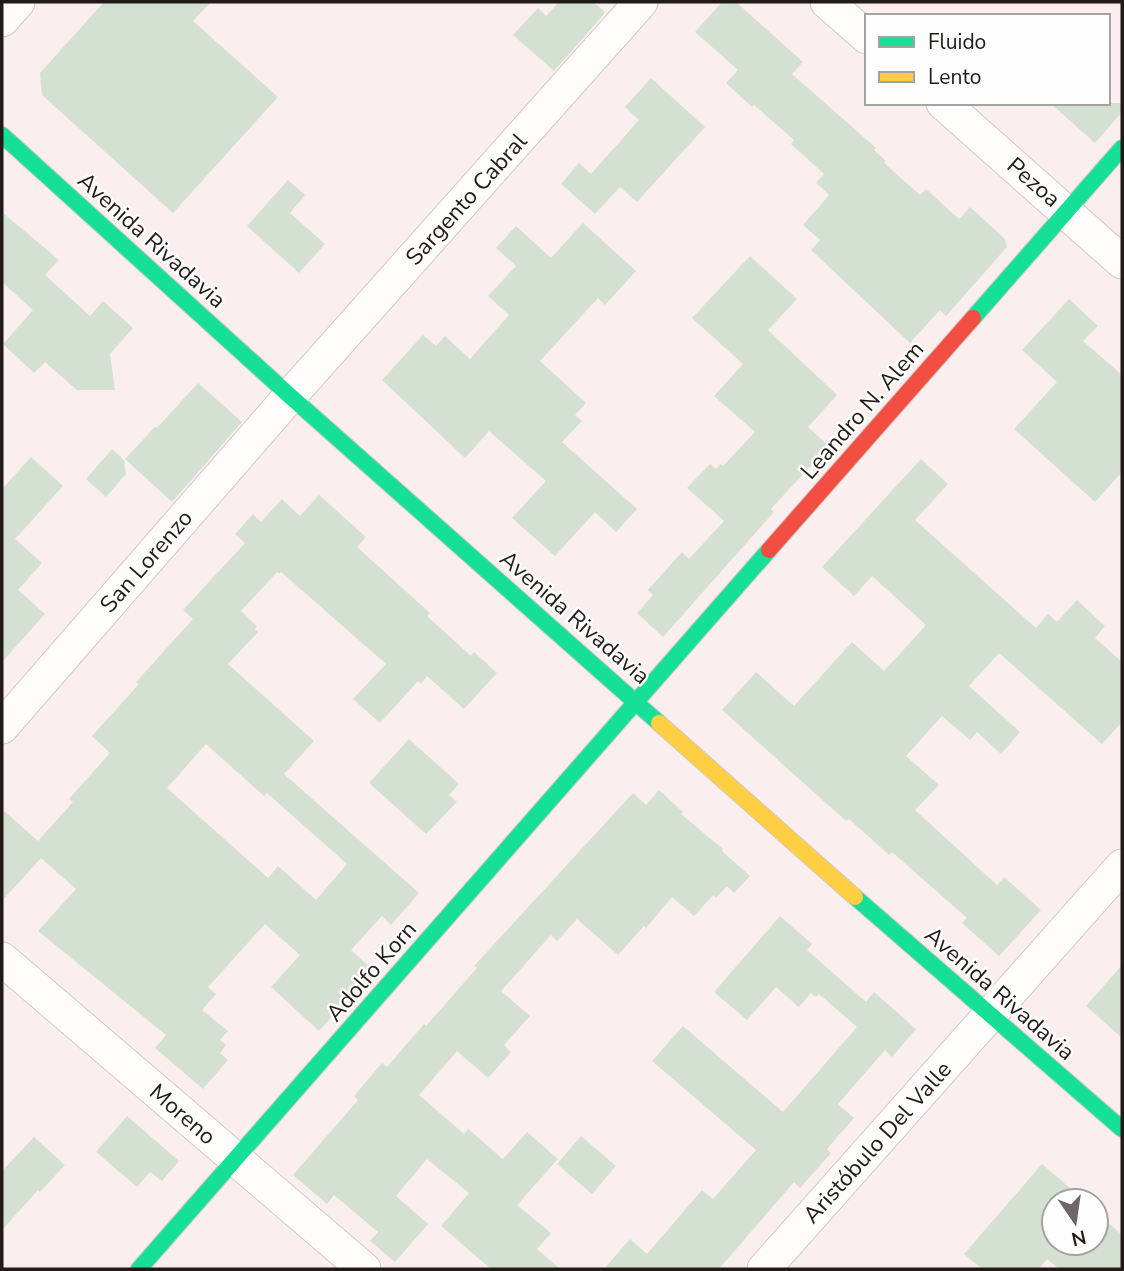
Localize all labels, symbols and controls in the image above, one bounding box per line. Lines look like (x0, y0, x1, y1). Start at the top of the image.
legend (865, 14, 1110, 105)
text: Fluido (928, 28, 986, 56)
text: Lento (928, 63, 981, 91)
street label: Sargento Cabral (399, 127, 534, 272)
street label: Pezoa (1000, 150, 1067, 214)
street label: Avenida Rivadavia (71, 165, 232, 315)
street label: Leandro N. Alem (794, 335, 931, 486)
street label: San Lorenzo (93, 503, 200, 619)
street label: Avenida Rivadavia (493, 544, 656, 691)
street label: Adolfo Korn (319, 914, 424, 1028)
street label: Avenida Rivadavia (918, 920, 1081, 1067)
street label: Aristóbulo Del Valle (796, 1055, 959, 1230)
street label: Moreno (143, 1077, 223, 1152)
north arrow (1040, 1187, 1110, 1257)
text: N (1069, 1223, 1088, 1252)

